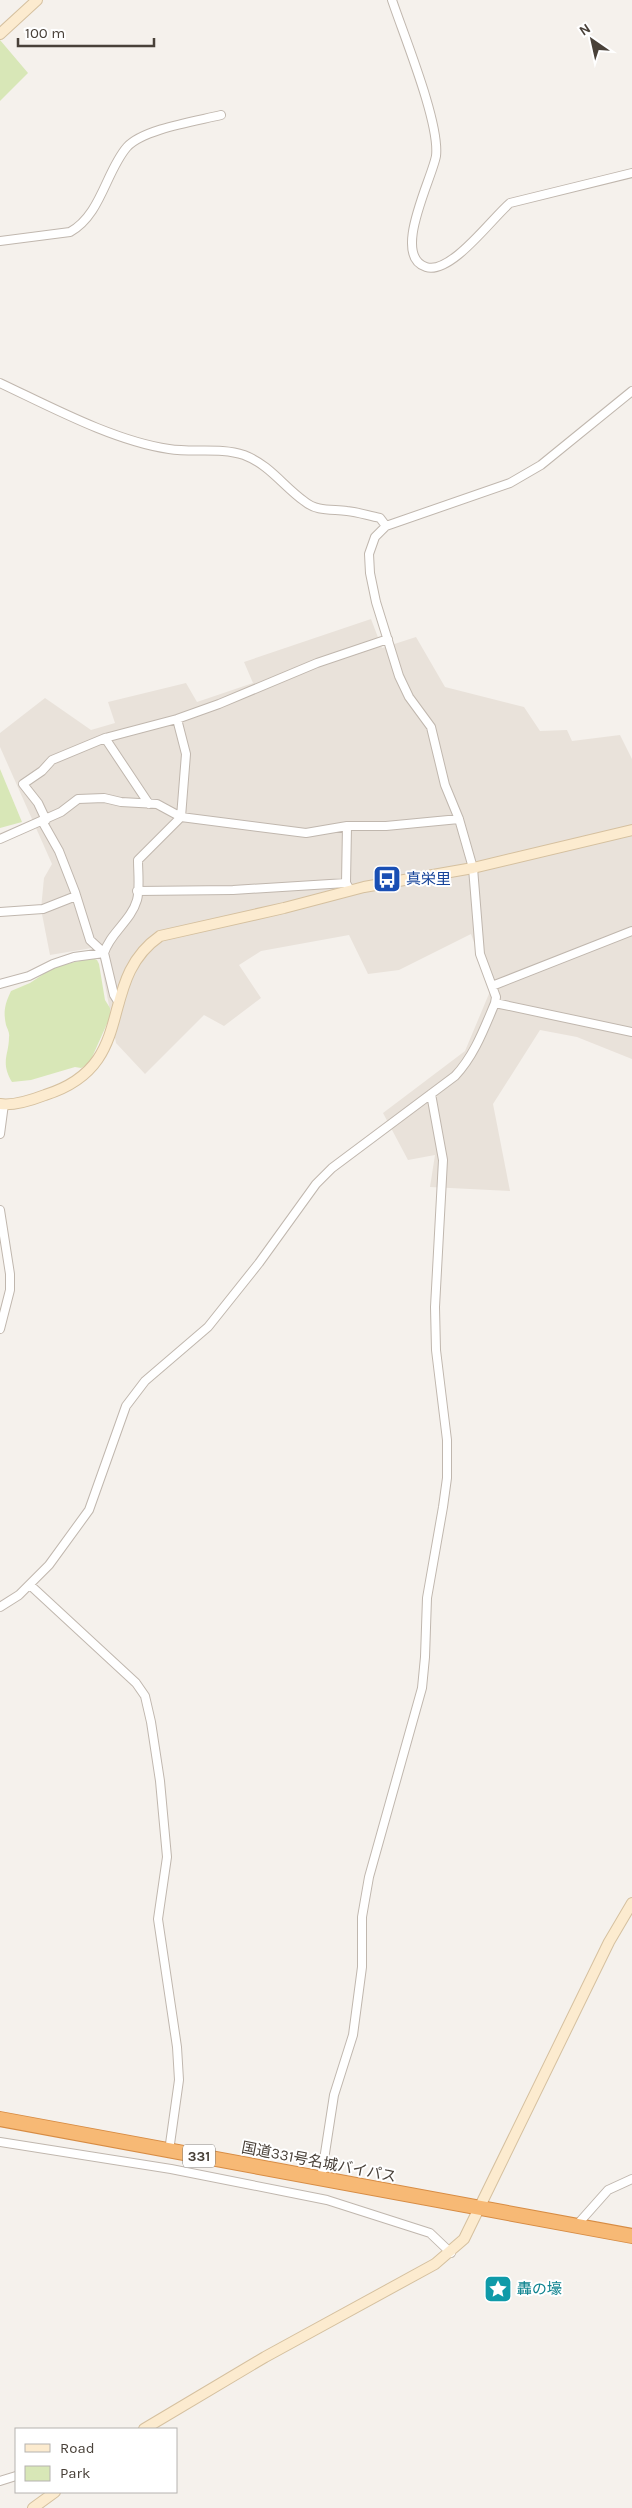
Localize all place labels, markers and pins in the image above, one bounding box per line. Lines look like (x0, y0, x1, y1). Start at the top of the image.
bus stop icon: 真栄里 (372, 864, 402, 894)
place label: 真栄里 (406, 870, 451, 888)
place icon: 轟の壕 (483, 2274, 513, 2304)
place label: 轟の壕 (517, 2280, 562, 2298)

